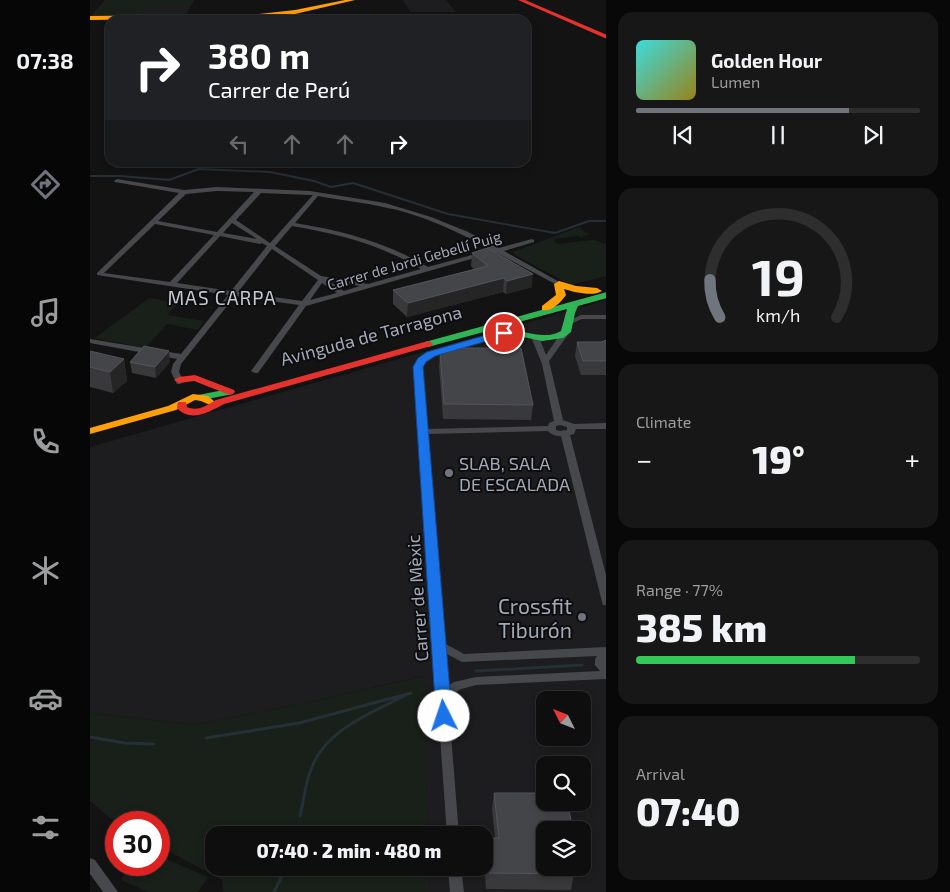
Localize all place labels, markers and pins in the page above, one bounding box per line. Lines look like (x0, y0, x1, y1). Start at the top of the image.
pin (483, 312, 525, 354)
place label: SLAB, SALA DE ESCALADA (459, 452, 571, 495)
marker: SLAB, SALA DE ESCALADA (443, 467, 455, 479)
place label: Crossfit Tiburón (498, 593, 572, 642)
marker: Crossfit Tiburón (576, 611, 588, 623)

